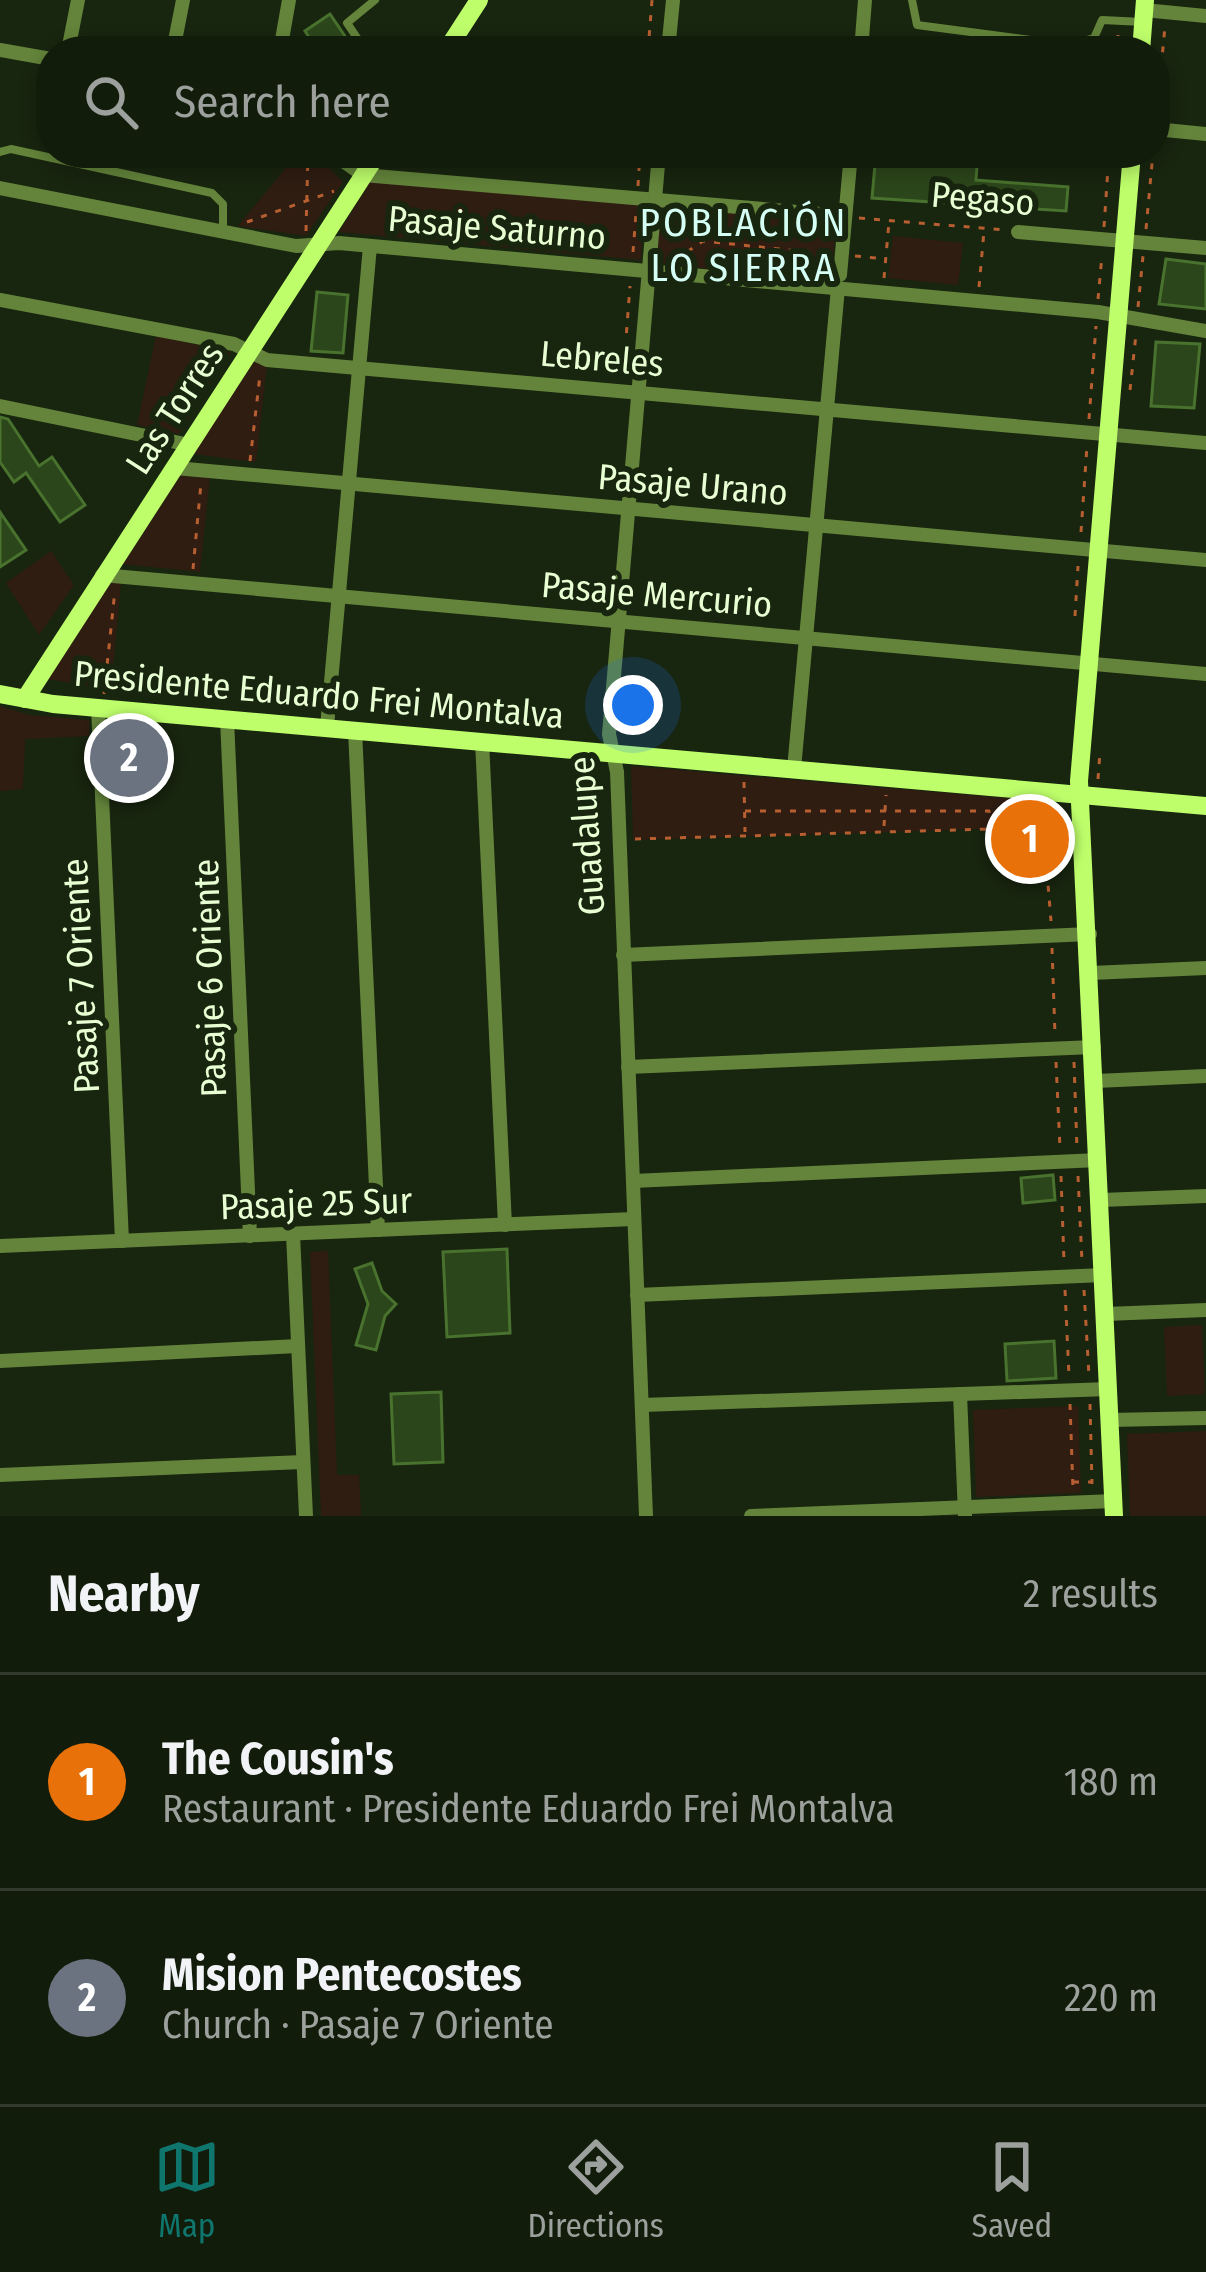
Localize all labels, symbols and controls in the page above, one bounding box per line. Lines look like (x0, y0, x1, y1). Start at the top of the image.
search box (36, 36, 1170, 168)
icon: search (78, 69, 144, 135)
text: Search here (174, 75, 391, 129)
street label: Pegaso (929, 173, 1036, 225)
street label: Pasaje Saturno (386, 197, 608, 259)
district label: POBLACIÓN LO SIERRA (640, 200, 848, 291)
street label: Lebreles (538, 332, 666, 386)
street label: Las Torres (116, 335, 234, 483)
street label: Pasaje Urano (596, 455, 790, 515)
street label: Pasaje Mercurio (540, 563, 774, 627)
street label: Presidente Eduardo Frei Montalva (72, 652, 566, 738)
your location (603, 675, 663, 735)
pin: 2 (90, 713, 168, 803)
street label: Guadalupe (560, 755, 614, 917)
pin: 1 (991, 794, 1069, 884)
street label: Pasaje 7 Oriente (53, 857, 109, 1095)
street label: Pasaje 6 Oriente (184, 858, 236, 1098)
street label: Pasaje 25 Sur (219, 1179, 413, 1229)
text: Nearby (48, 1563, 200, 1625)
text: 2 results (1023, 1571, 1158, 1617)
text: The Cousin's (162, 1732, 394, 1786)
text: 1 (79, 1759, 95, 1805)
text: 180 m (1064, 1759, 1158, 1805)
text: Restaurant · Presidente Eduardo Frei Montalva (162, 1786, 895, 1832)
text: Mision Pentecostes (162, 1948, 522, 2002)
text: 2 (78, 1975, 96, 2021)
text: 220 m (1064, 1975, 1158, 2021)
text: Church · Pasaje 7 Oriente (162, 2002, 553, 2048)
tab: Map (154, 2134, 220, 2246)
tab: Directions (527, 2134, 664, 2246)
tab: Saved (972, 2134, 1052, 2246)

